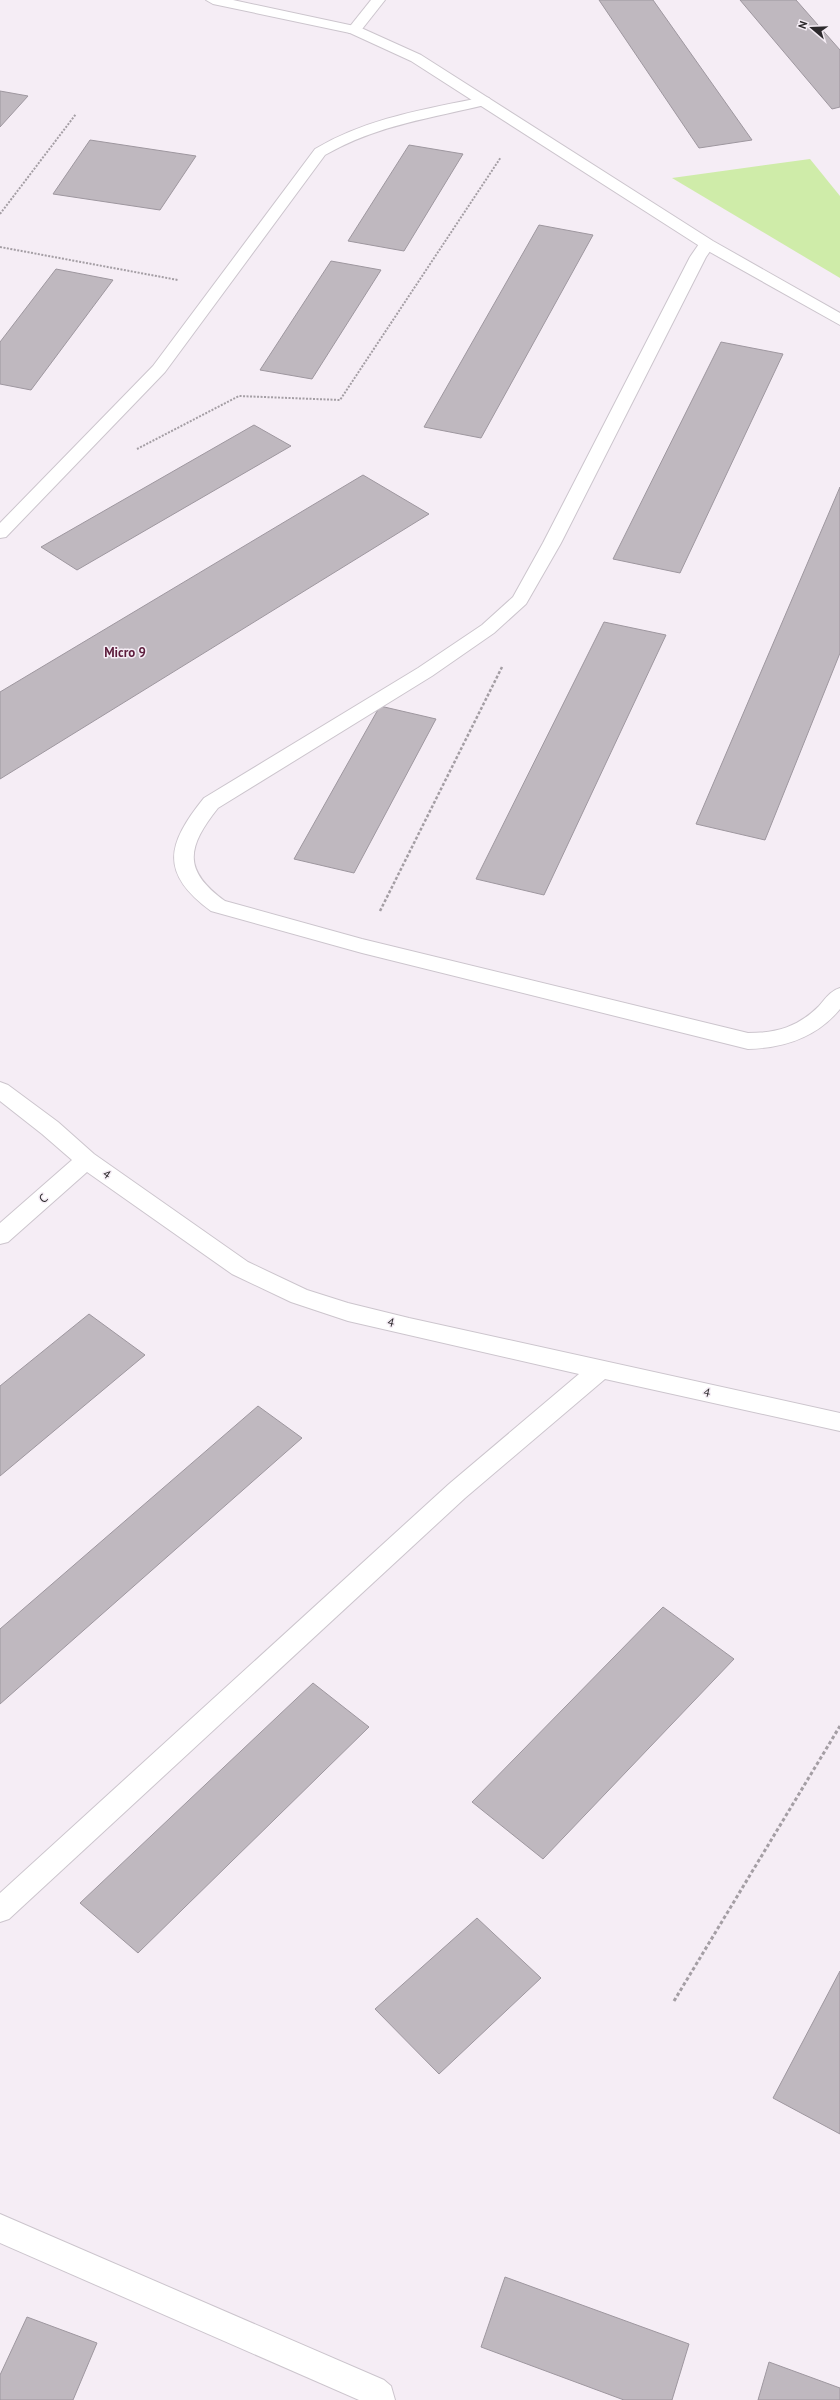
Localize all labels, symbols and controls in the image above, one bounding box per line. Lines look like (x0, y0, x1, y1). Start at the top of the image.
north arrow (792, 8, 832, 48)
text: N (795, 19, 810, 30)
district label: Micro 9 (104, 644, 146, 661)
street label: 4 (100, 1166, 114, 1182)
street label: C (35, 1190, 51, 1206)
street label: 4 (386, 1314, 396, 1330)
street label: 4 (702, 1384, 712, 1400)

